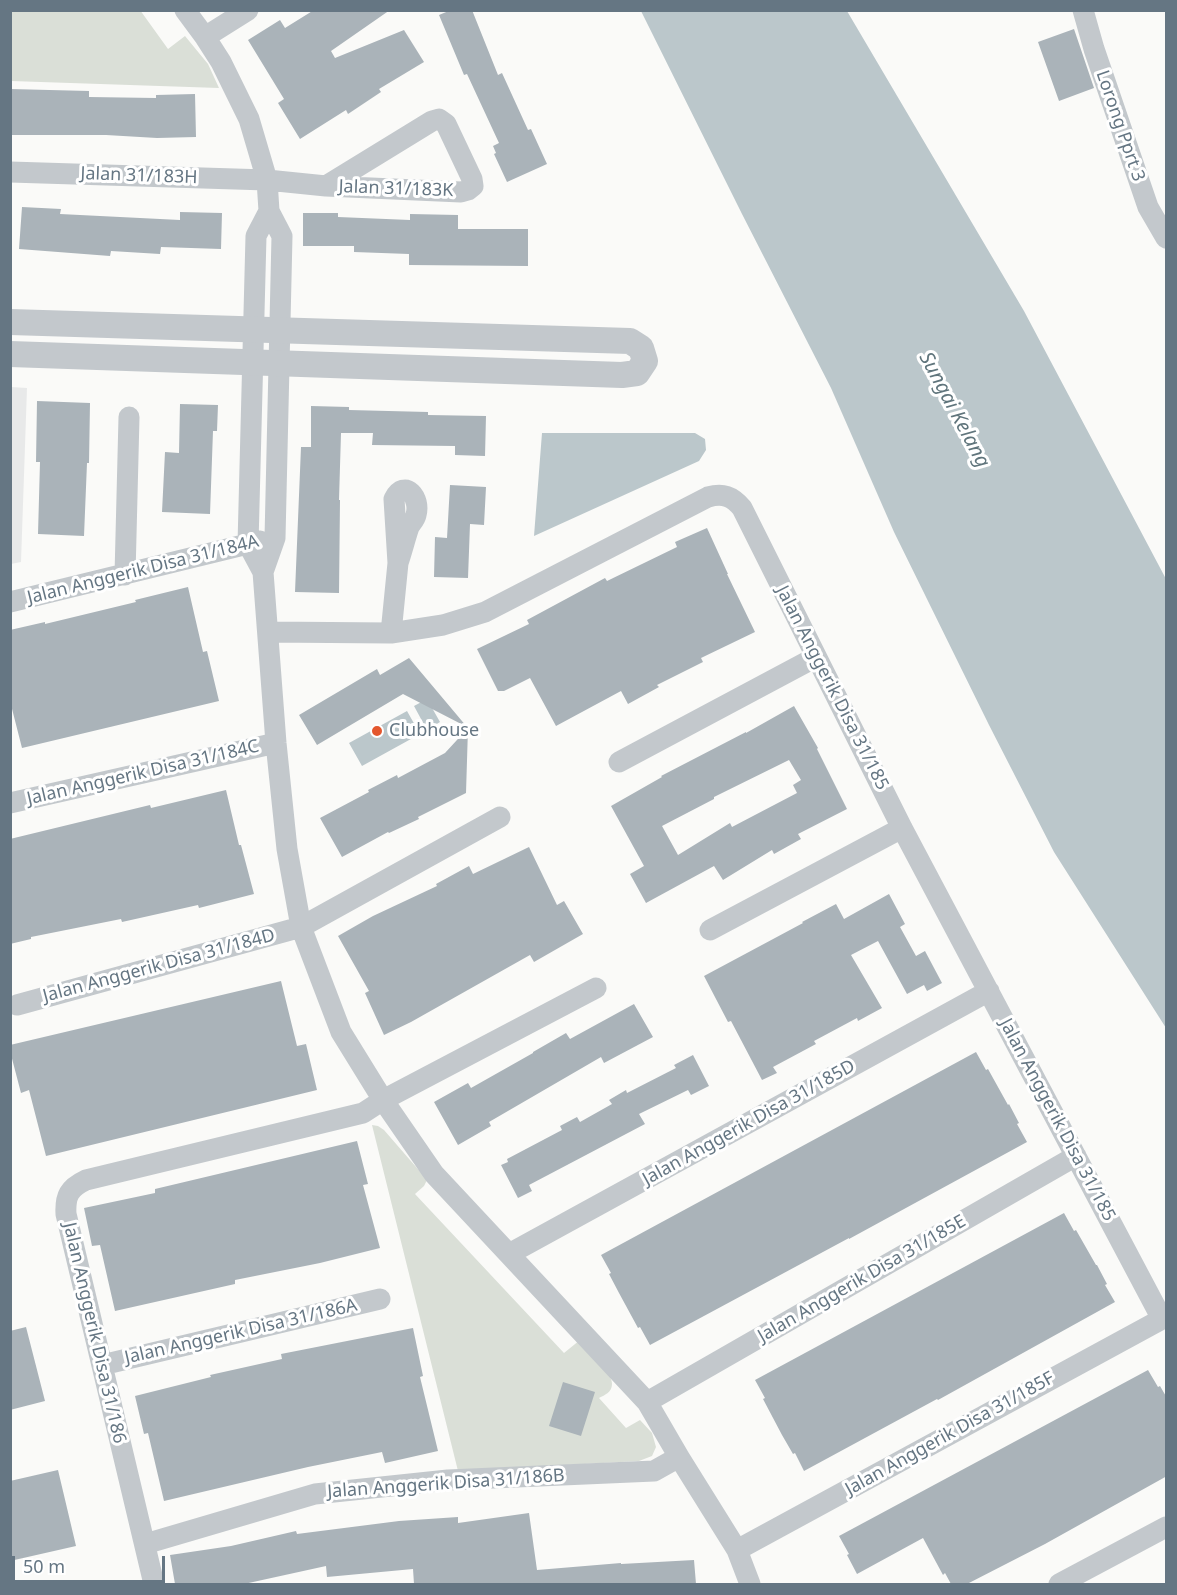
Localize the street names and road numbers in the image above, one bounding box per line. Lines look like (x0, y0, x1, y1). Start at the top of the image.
street label: Lorong Pprt 3 (1091, 68, 1149, 184)
street label: Jalan 31/183H (80, 163, 198, 189)
street label: Jalan 31/183K (338, 176, 454, 202)
street label: Jalan Anggerik Disa 31/184A (25, 531, 261, 609)
street label: Jalan Anggerik Disa 31/185 (771, 582, 893, 794)
street label: Jalan Anggerik Disa 31/184C (25, 736, 261, 810)
street label: Jalan Anggerik Disa 31/184D (41, 925, 277, 1007)
street label: Jalan Anggerik Disa 31/185 (994, 1015, 1120, 1225)
street label: Jalan Anggerik Disa 31/185D (639, 1056, 859, 1190)
street label: Jalan Anggerik Disa 31/185E (754, 1211, 970, 1347)
street label: Jalan Anggerik Disa 31/186 (58, 1220, 130, 1446)
street label: Jalan Anggerik Disa 31/186A (123, 1295, 359, 1369)
street label: Jalan Anggerik Disa 31/185F (842, 1367, 1058, 1501)
street label: Jalan Anggerik Disa 31/186B (327, 1465, 565, 1503)

